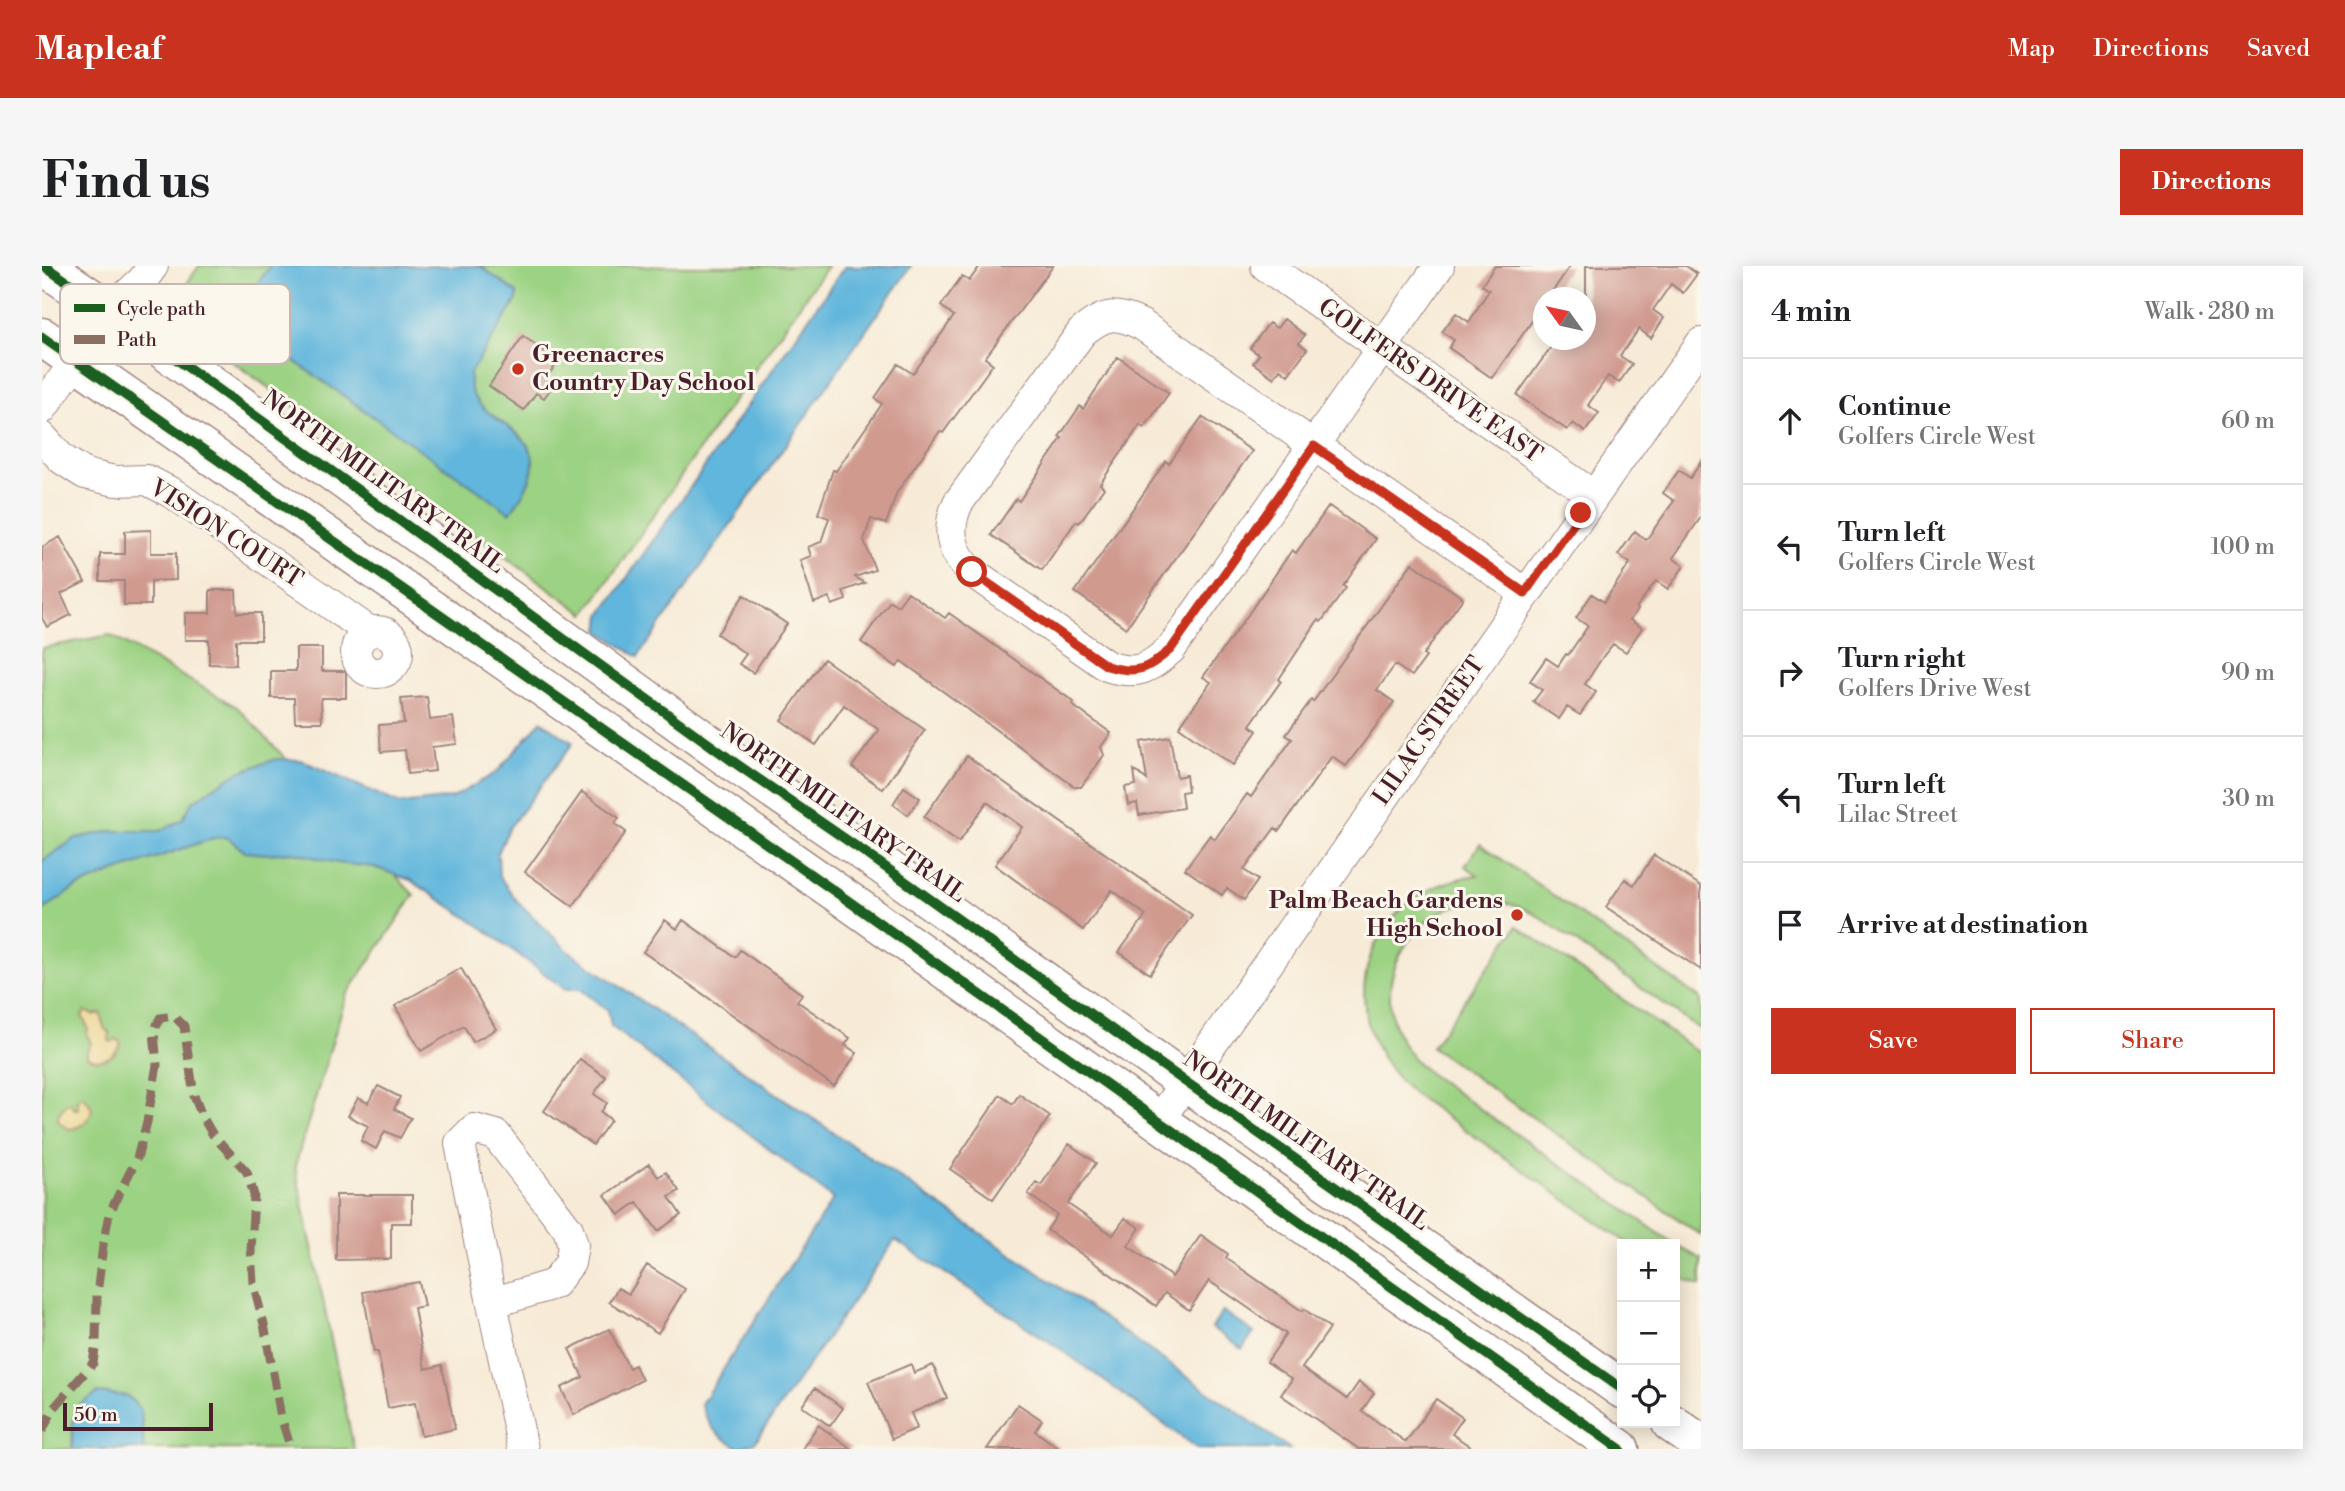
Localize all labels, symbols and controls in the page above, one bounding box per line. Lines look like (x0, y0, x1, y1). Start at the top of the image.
text: Mapleaf (35, 29, 162, 70)
text: Map (2008, 34, 2055, 64)
text: Directions (2093, 34, 2209, 64)
text: Saved (2247, 34, 2310, 64)
button: Directions (2120, 149, 2303, 215)
text: Find us (42, 152, 211, 213)
legend (60, 284, 290, 364)
north arrow (1533, 287, 1596, 350)
street label: GOLFERS DRIVE EAST (1312, 292, 1548, 470)
text: 4 min (1771, 293, 1851, 331)
text: Cycle path (117, 297, 206, 321)
text: Walk · 280 m (2145, 298, 2275, 326)
text: Path (117, 328, 157, 352)
place label: Greenacres Country Day School (532, 340, 755, 398)
marker: Greenacres Country Day School (510, 361, 526, 377)
street label: NORTH MILITARY TRAIL (255, 384, 511, 580)
text: Continue (1838, 391, 1951, 423)
icon: ahead (1771, 402, 1809, 440)
text: 60 m (2221, 407, 2275, 435)
text: Golfers Circle West (1838, 423, 2036, 451)
street label: VISION COURT (143, 473, 308, 595)
route end (1565, 497, 1596, 528)
text: Turn left (1838, 517, 1946, 549)
icon: left (1771, 528, 1809, 566)
text: 100 m (2210, 533, 2275, 561)
text: Golfers Circle West (1838, 549, 2036, 577)
route start (956, 556, 987, 587)
text: Turn right (1838, 643, 1966, 675)
street label: LILAC STREET (1366, 651, 1492, 811)
icon: right (1771, 654, 1809, 692)
text: 90 m (2221, 659, 2275, 687)
text: Golfers Drive West (1838, 675, 2032, 703)
street label: NORTH MILITARY TRAIL (714, 717, 972, 909)
text: Turn left (1838, 769, 1946, 801)
icon: left (1771, 780, 1809, 818)
text: 30 m (2222, 785, 2275, 813)
text: Lilac Street (1838, 801, 1958, 829)
place label: Palm Beach Gardens High School (1269, 886, 1503, 944)
icon: arrive (1771, 906, 1809, 944)
marker: Palm Beach Gardens High School (1509, 907, 1525, 923)
text: Arrive at destination (1838, 909, 2088, 941)
button: Save (1771, 1008, 2016, 1074)
button: Share (2030, 1008, 2275, 1074)
street label: NORTH MILITARY TRAIL (1177, 1045, 1435, 1237)
map controls (1617, 1239, 1680, 1428)
button: + (1617, 1239, 1680, 1302)
button: − (1617, 1302, 1680, 1365)
button: locate (1617, 1365, 1680, 1428)
scale bar (63, 1400, 214, 1432)
text: 50 m (74, 1403, 118, 1427)

